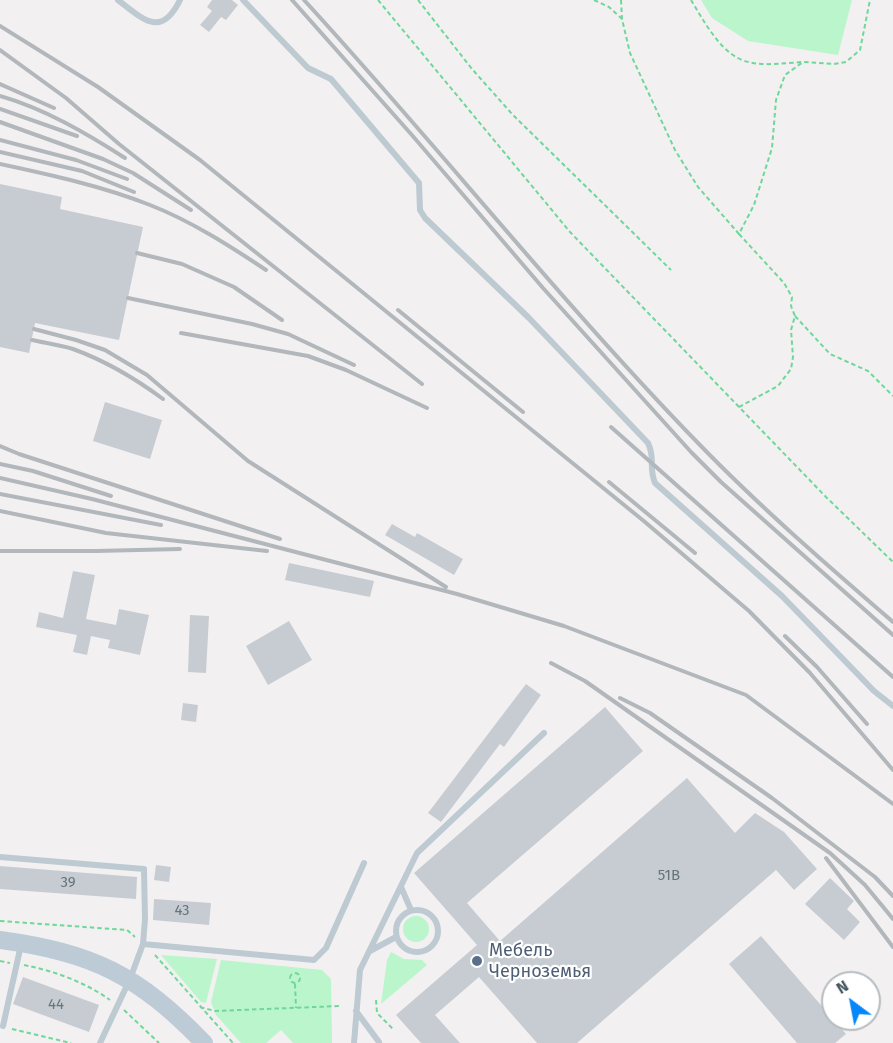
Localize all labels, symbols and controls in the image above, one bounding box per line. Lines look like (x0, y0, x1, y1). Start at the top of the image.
house number: 51В (658, 867, 680, 885)
house number: 39 (60, 874, 76, 892)
house number: 43 (174, 902, 190, 920)
place label: Мебель Черноземья (489, 940, 591, 982)
marker: Мебель Черноземья (470, 954, 484, 968)
north arrow (821, 971, 881, 1031)
text: N (833, 976, 852, 998)
house number: 44 (48, 996, 64, 1014)

